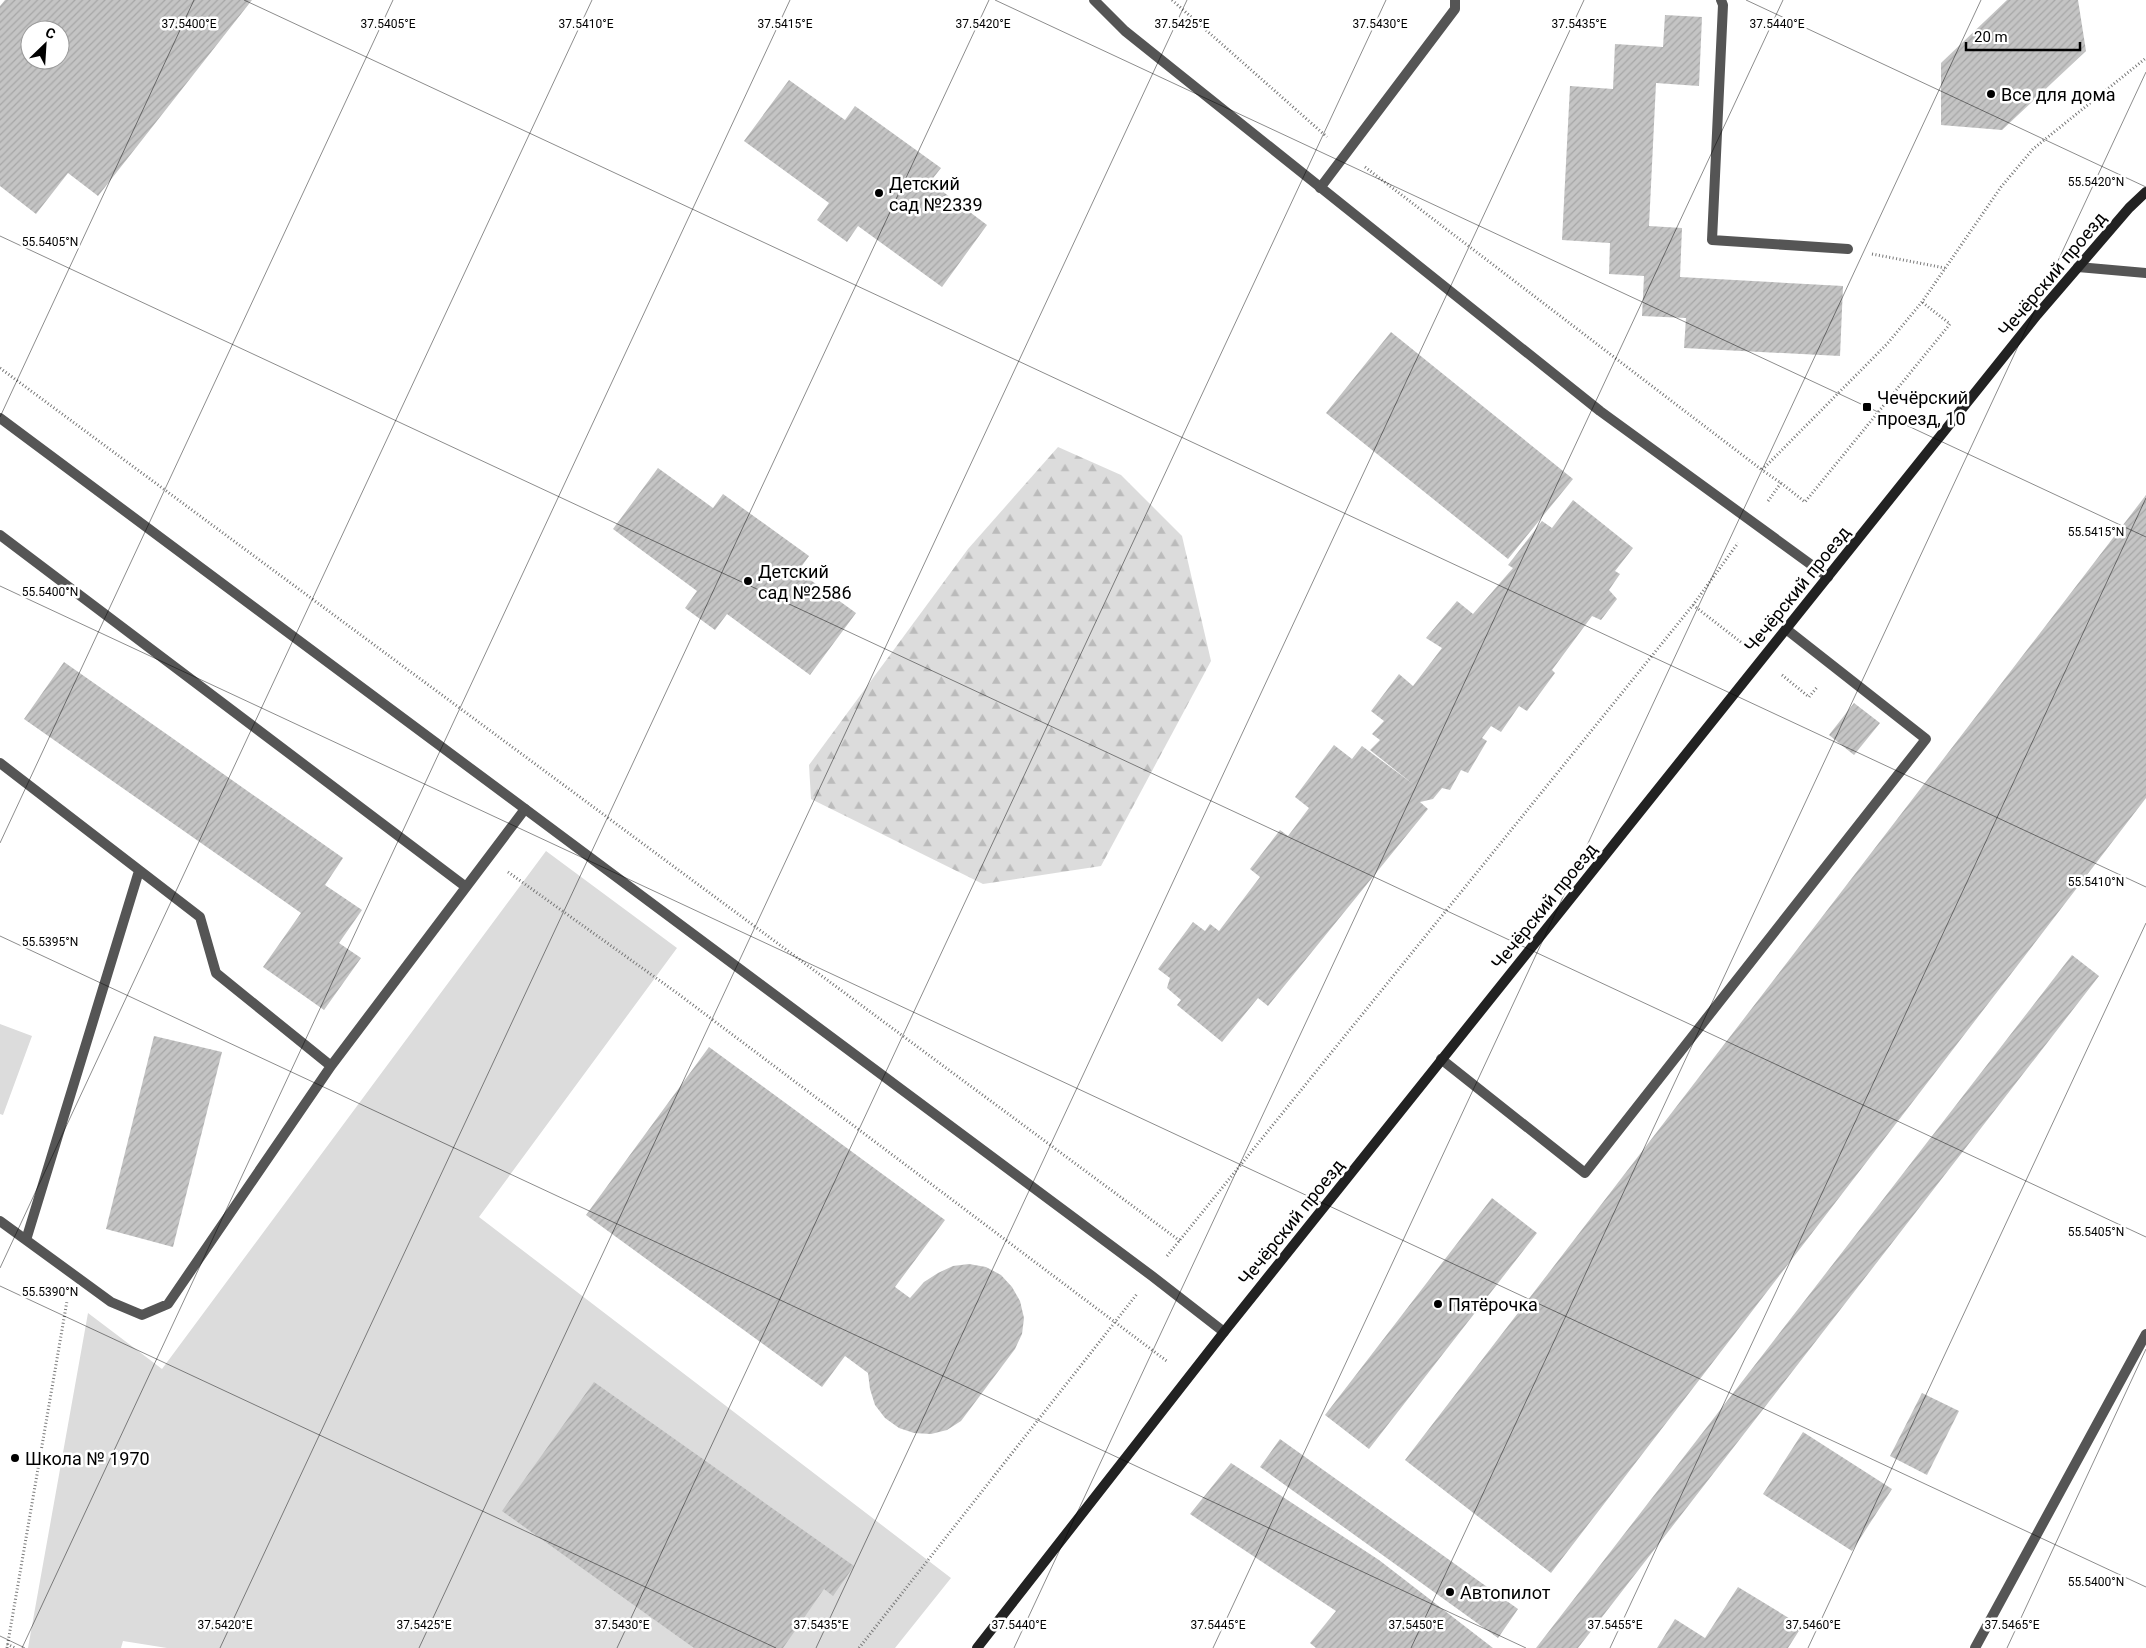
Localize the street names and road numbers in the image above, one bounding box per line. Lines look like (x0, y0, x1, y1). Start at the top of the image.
street label: Чечёрский проезд (1994, 207, 2110, 341)
street label: Чечёрский проезд (1740, 522, 1854, 656)
street label: Чечёрский проезд (1487, 839, 1601, 973)
street label: Чечёрский проезд (1234, 1155, 1348, 1289)

